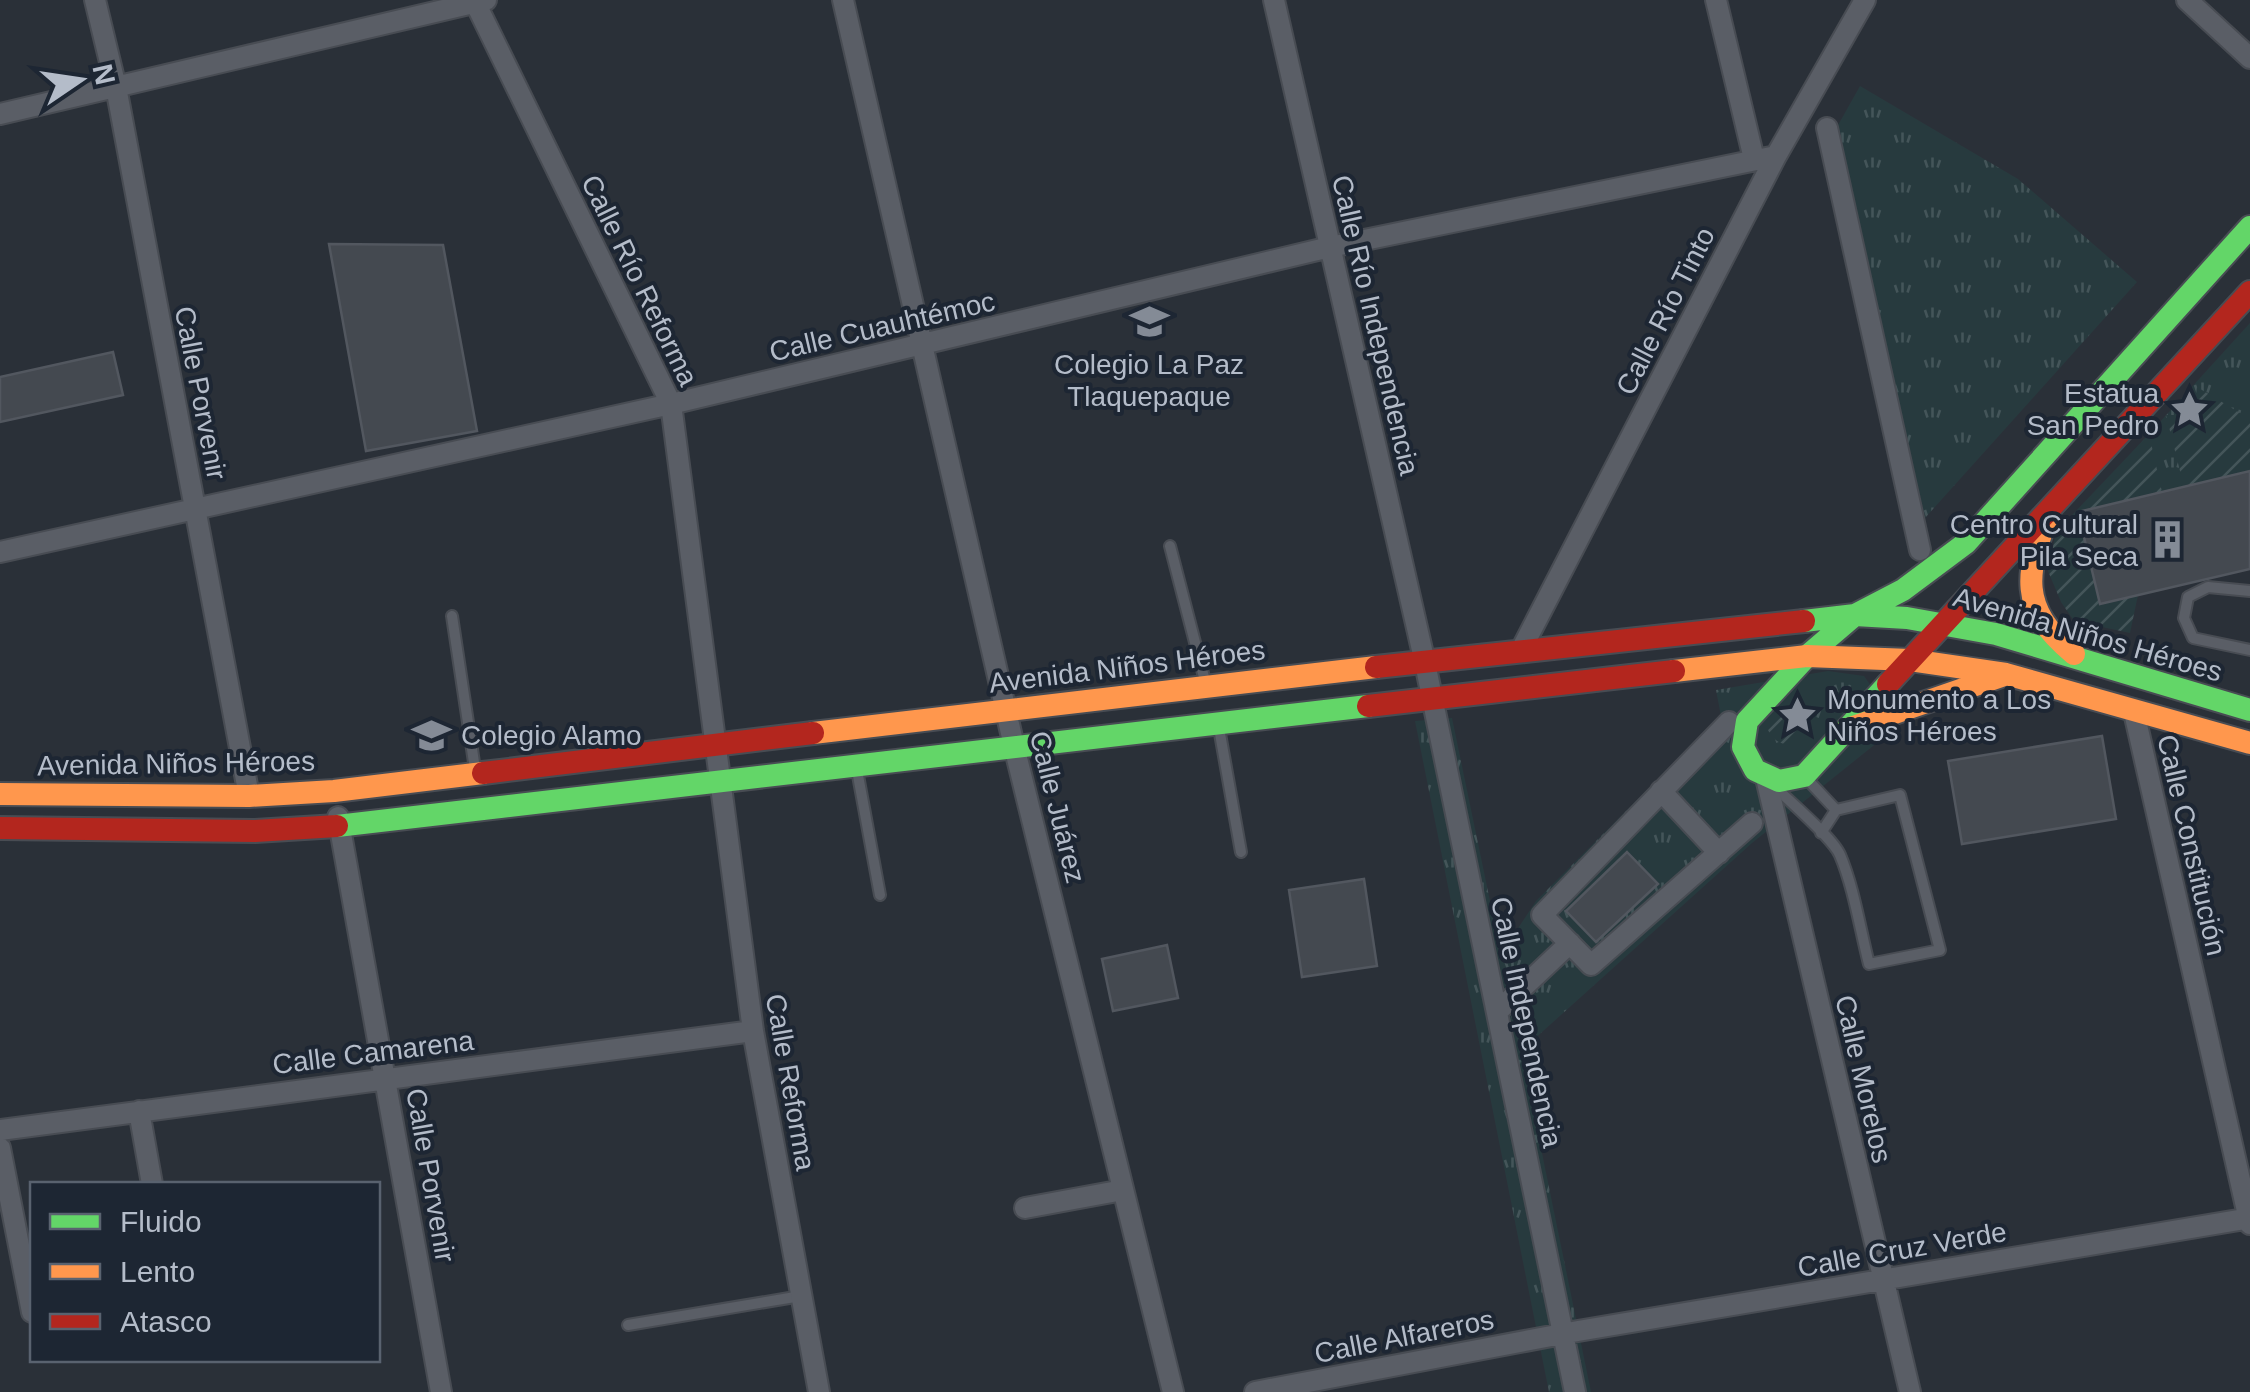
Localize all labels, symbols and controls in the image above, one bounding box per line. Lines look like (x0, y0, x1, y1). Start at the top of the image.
north arrow (30, 30, 130, 130)
text: N (86, 61, 121, 88)
street label: Calle Río Reforma (575, 170, 704, 391)
street label: Calle Río Independencia (1326, 172, 1425, 478)
street label: Calle Río Tinto (1610, 222, 1721, 400)
street label: Calle Cuauhtémoc (766, 285, 998, 367)
school or university icon: Colegio La Paz Tlaquepaque (1128, 301, 1170, 343)
street label: Calle Porvenir (169, 304, 233, 482)
place label: Colegio La Paz Tlaquepaque (1054, 349, 1244, 412)
place label: Estatua San Pedro (2027, 378, 2159, 441)
place icon: Estatua San Pedro (2168, 388, 2210, 430)
place label: Centro Cultural Pila Seca (1950, 509, 2138, 572)
building icon: Centro Cultural Pila Seca (2147, 519, 2189, 561)
street label: Avenida Niños Héroes (1950, 581, 2226, 688)
street label: Avenida Niños Héroes (987, 634, 1267, 699)
place label: Monumento a Los Niños Héroes (1827, 684, 2051, 747)
place icon: Monumento a Los Niños Héroes (1776, 694, 1818, 736)
school or university icon: Colegio Alamo (410, 714, 452, 756)
place label: Colegio Alamo (461, 720, 642, 751)
street label: Calle Juárez (1024, 728, 1091, 886)
street label: Calle Constitución (2151, 732, 2232, 959)
street label: Avenida Niños Héroes (37, 746, 315, 781)
street label: Calle Independencia (1485, 894, 1568, 1151)
street label: Calle Reforma (760, 991, 821, 1173)
street label: Calle Morelos (1829, 992, 1898, 1166)
street label: Calle Camarena (271, 1025, 476, 1080)
street label: Calle Porvenir (400, 1086, 461, 1264)
legend (30, 1182, 380, 1362)
text: Fluido (120, 1205, 202, 1238)
street label: Calle Cruz Verde (1795, 1216, 2009, 1283)
text: Lento (120, 1255, 195, 1288)
street label: Calle Alfareros (1312, 1304, 1496, 1369)
text: Atasco (120, 1305, 212, 1338)

